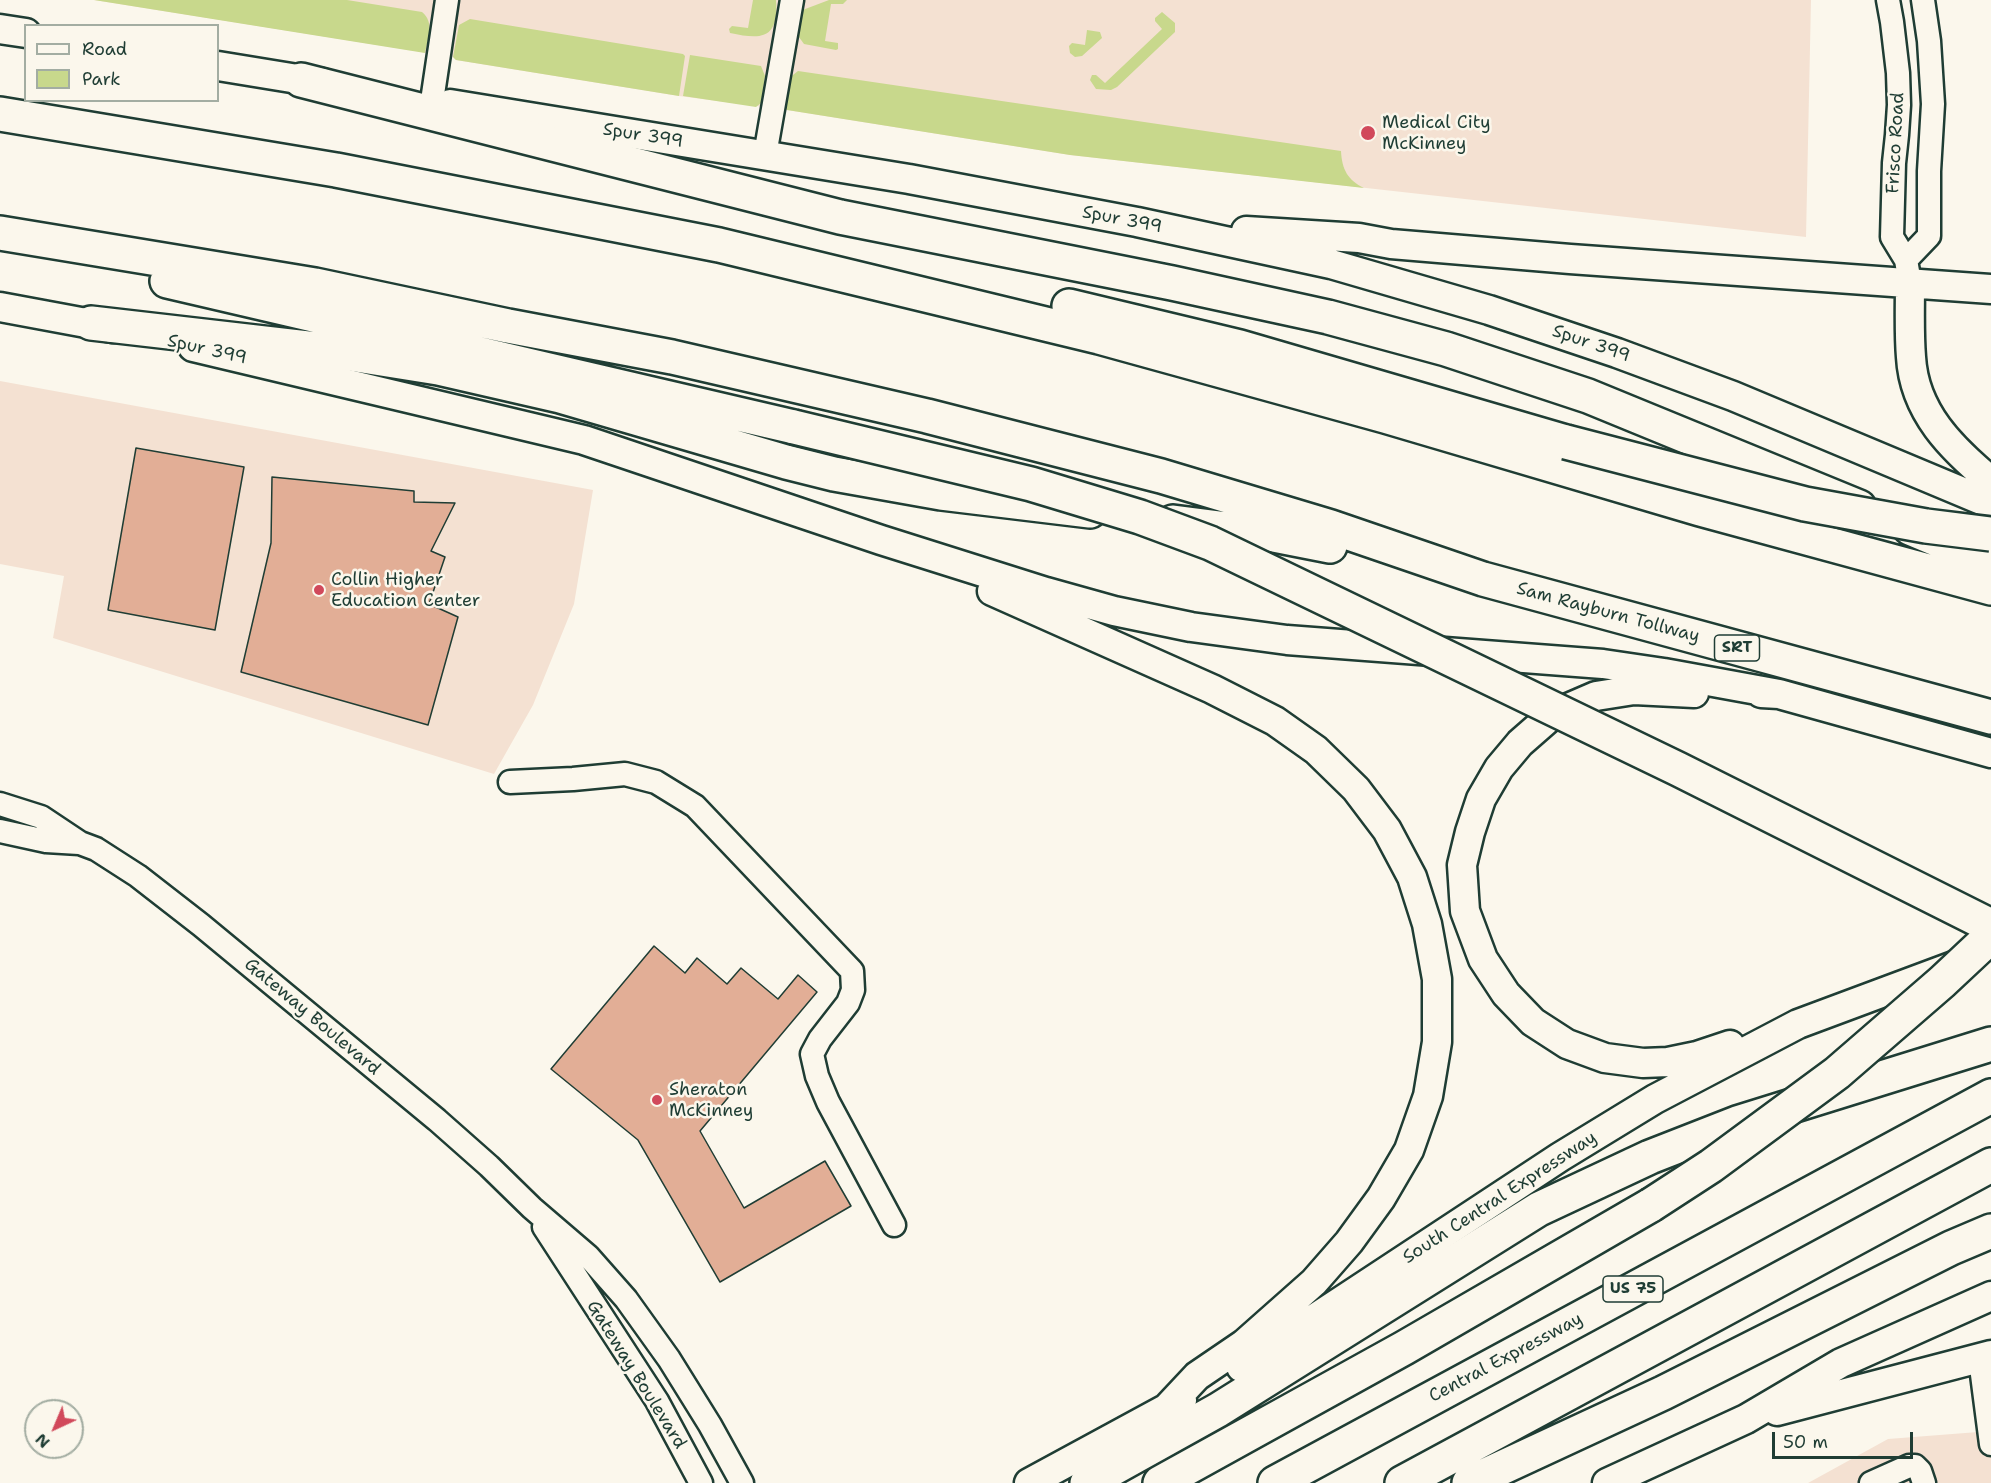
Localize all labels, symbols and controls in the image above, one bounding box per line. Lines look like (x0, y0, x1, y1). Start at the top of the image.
legend (24, 24, 219, 102)
text: Road (82, 37, 127, 61)
text: Park (82, 67, 121, 91)
street label: Frisco Road (1883, 92, 1909, 194)
place label: Medical City McKinney (1382, 112, 1491, 154)
street label: Spur 399 (601, 119, 685, 153)
marker: Medical City McKinney (1359, 124, 1377, 142)
street label: Spur 399 (1080, 202, 1164, 238)
street label: Spur 399 (1549, 321, 1633, 367)
street label: Spur 399 (165, 330, 249, 370)
place label: Collin Higher Education Center (331, 569, 480, 612)
street label: Sam Rayburn Tollway (1514, 578, 1702, 648)
marker: Collin Higher Education Center (312, 583, 326, 597)
road number: SRT (1714, 635, 1760, 661)
street label: Gateway Boulevard (240, 954, 384, 1080)
place label: Sheraton McKinney (669, 1079, 753, 1122)
marker: Sheraton McKinney (650, 1093, 664, 1107)
street label: South Central Expressway (1399, 1127, 1601, 1269)
road number: US 75 (1603, 1276, 1663, 1302)
street label: Gateway Boulevard (582, 1297, 690, 1453)
street label: Central Expressway (1425, 1308, 1587, 1408)
north arrow (24, 1399, 84, 1459)
scale bar (1775, 1420, 1916, 1458)
text: N (31, 1429, 54, 1453)
text: 50 m (1783, 1430, 1828, 1454)

